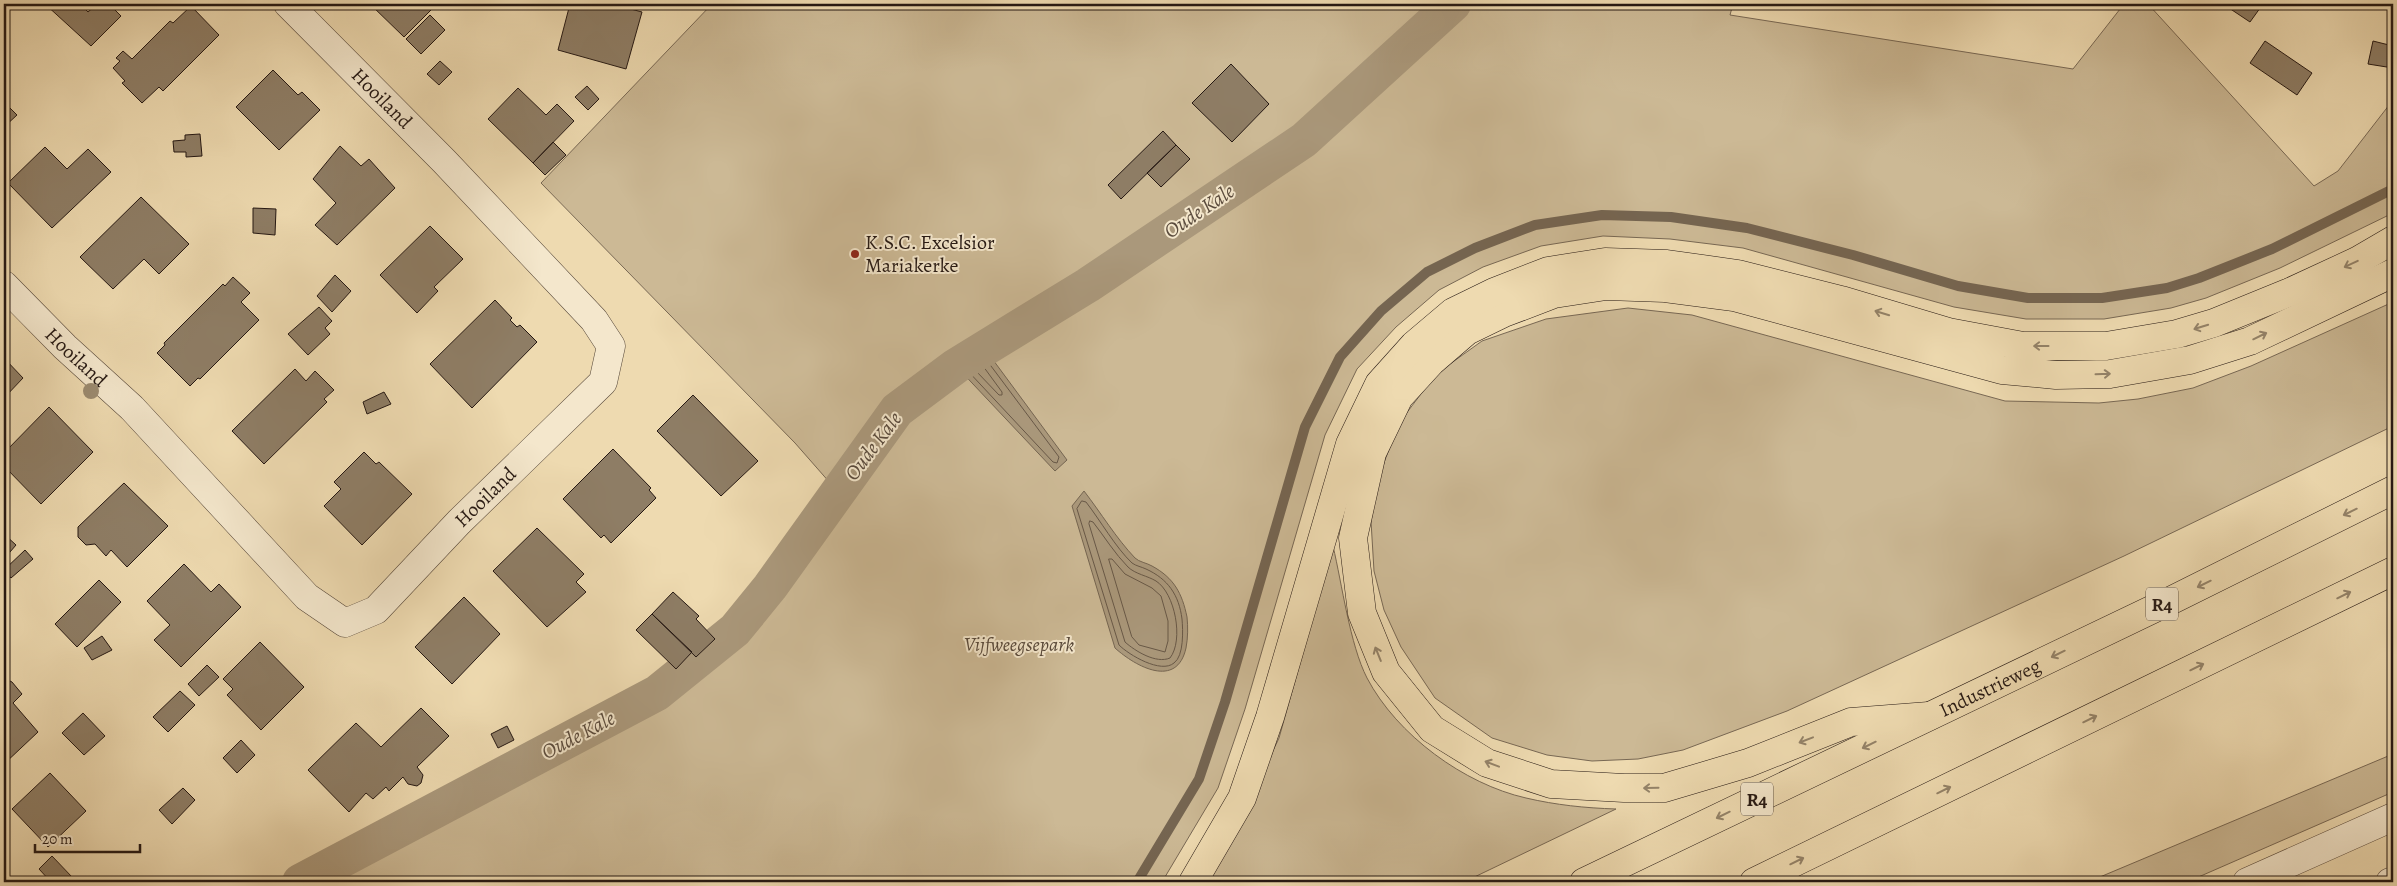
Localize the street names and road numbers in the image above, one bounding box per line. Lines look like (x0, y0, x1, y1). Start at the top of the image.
street label: Hooiland (345, 62, 418, 135)
street label: Hooiland (39, 321, 113, 393)
street label: Hooiland (449, 461, 522, 533)
road number: R4 (2146, 588, 2178, 620)
street label: Industrieweg (1935, 652, 2045, 724)
road number: R4 (1741, 782, 1773, 816)

